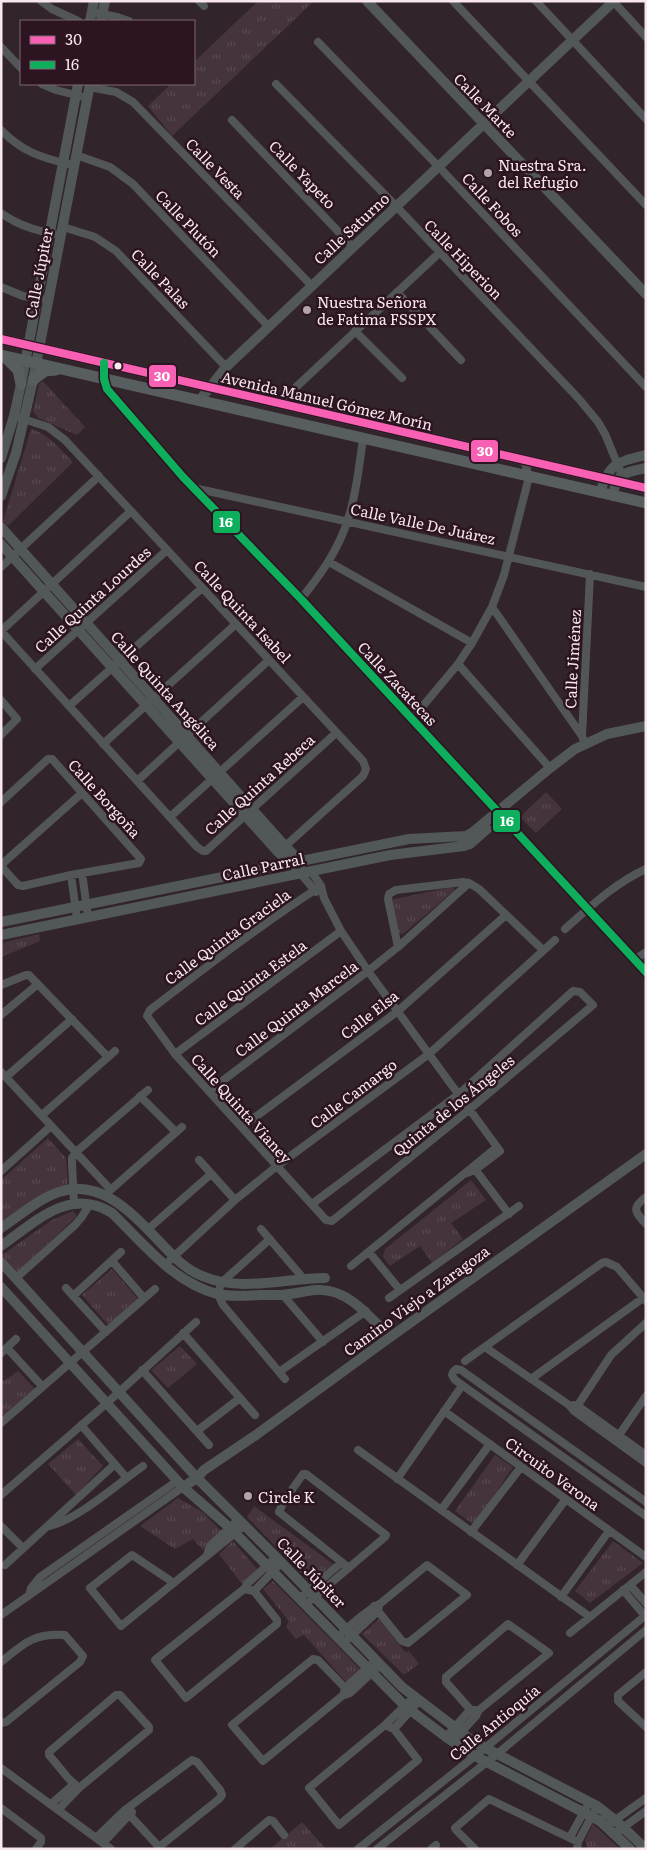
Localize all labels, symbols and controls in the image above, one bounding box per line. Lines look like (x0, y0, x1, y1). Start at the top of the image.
legend (20, 20, 195, 85)
text: 30 (65, 27, 82, 50)
text: 16 (65, 52, 79, 75)
street label: Calle Marte (449, 67, 523, 143)
street label: Calle Vesta (181, 132, 252, 204)
street label: Calle Yapeto (264, 134, 342, 214)
place label: Nuestra Sra. del Refugio (498, 153, 587, 193)
street label: Calle Fobos (457, 167, 529, 241)
marker: Nuestra Sra. del Refugio (482, 167, 494, 179)
street label: Calle Plutón (151, 184, 227, 262)
street label: Calle Saturno (308, 186, 394, 269)
street label: Calle Hiperion (420, 214, 509, 305)
street label: Calle Júpiter (18, 226, 58, 320)
street label: Calle Palas (126, 243, 196, 313)
place label: Nuestra Señora de Fatima FSSPX (317, 290, 437, 330)
marker: Nuestra Señora de Fatima FSSPX (301, 304, 313, 316)
unlabelled marker (113, 361, 123, 371)
line badge: 30 (148, 364, 177, 388)
street label: Avenida Manuel Gómez Morín (219, 364, 435, 436)
text: 30 (154, 365, 171, 385)
line badge: 30 (470, 439, 499, 463)
text: 30 (477, 440, 494, 460)
street label: Calle Valle De Juárez (348, 496, 498, 550)
line badge: 16 (212, 510, 241, 534)
text: 16 (219, 511, 233, 531)
street label: Calle Quinta Lourdes (29, 540, 155, 658)
street label: Calle Quinta Isabel (189, 554, 297, 668)
street label: Calle Jiménez (558, 609, 586, 709)
street label: Calle Quinta Angélica (106, 625, 226, 755)
street label: Calle Zacatecas (353, 636, 443, 731)
street label: Calle Quinta Rebeca (199, 727, 320, 840)
street label: Calle Borgoña (63, 753, 147, 843)
line badge: 16 (492, 809, 521, 833)
text: 16 (500, 810, 514, 830)
street label: Calle Parral (220, 846, 306, 886)
street label: Calle Quinta Graciela (159, 882, 296, 990)
street label: Calle Quinta Estela (189, 933, 312, 1031)
street label: Calle Quinta Marcela (229, 953, 363, 1062)
street label: Calle Elsa (335, 983, 404, 1044)
street label: Calle Quinta Vianey (186, 1048, 298, 1168)
street label: Quinta de los Ángeles (387, 1048, 519, 1161)
street label: Calle Camargo (305, 1052, 402, 1133)
street label: Camino Viejo a Zaragoza (338, 1239, 495, 1361)
street label: Circuito Verona (501, 1431, 606, 1516)
place label: Circle K (258, 1485, 315, 1508)
marker: Circle K (242, 1490, 254, 1502)
street label: Calle Júpiter (272, 1531, 352, 1613)
street label: Calle Antioquía (444, 1678, 545, 1766)

